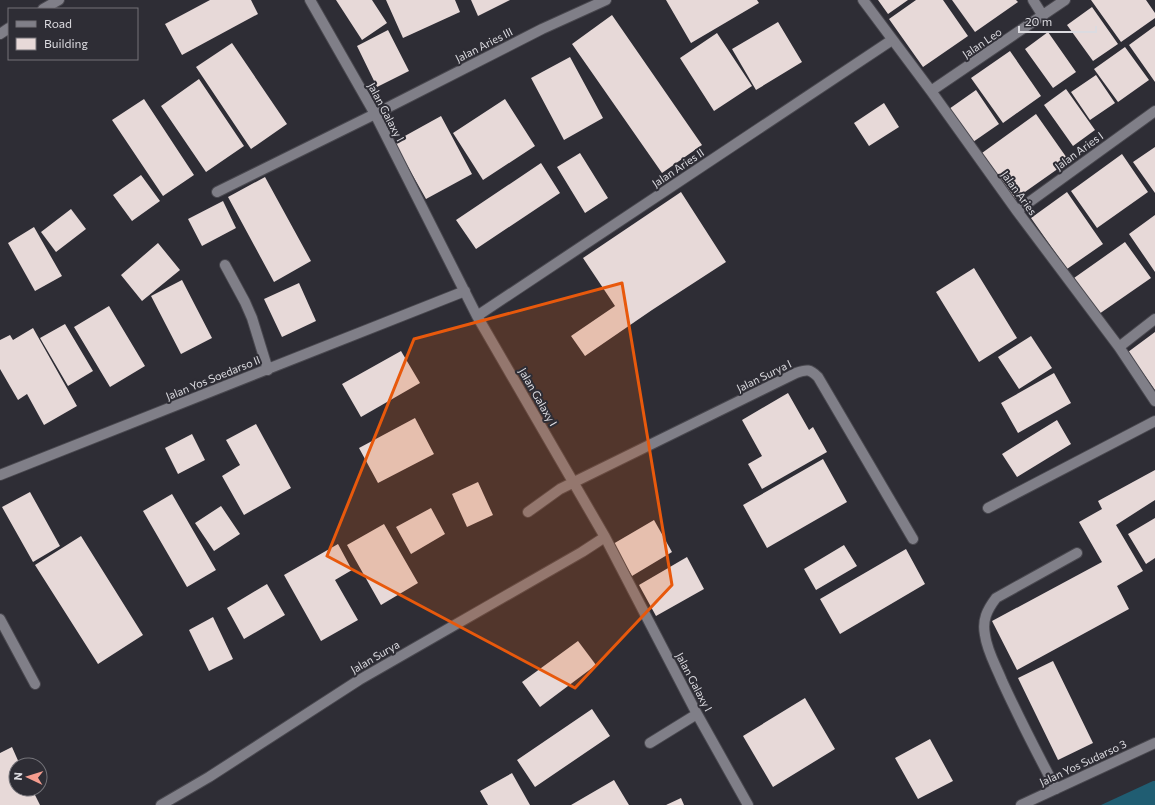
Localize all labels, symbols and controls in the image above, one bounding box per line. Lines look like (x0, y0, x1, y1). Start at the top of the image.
legend (8, 8, 138, 60)
scale bar (1019, 8, 1096, 34)
text: 20 m (1025, 14, 1052, 28)
text: Road (44, 16, 72, 30)
street label: Jalan Aries III (453, 24, 515, 66)
street label: Jalan Leo (960, 24, 1005, 61)
text: Building (44, 36, 88, 50)
street label: Jalan Galaxy I (365, 80, 407, 144)
street label: Jalan Aries I (1052, 129, 1106, 173)
street label: Jalan Aries II (649, 145, 707, 191)
street label: Jalan Aries (998, 168, 1040, 218)
street label: Jalan Yos Soedarso II (164, 353, 262, 403)
street label: Jalan Surya I (734, 357, 794, 395)
street label: Jalan Galaxy I (516, 365, 560, 429)
street label: Jalan Surya (348, 637, 402, 677)
street label: Jalan Galaxy I (673, 650, 715, 714)
street label: Jalan Yos Sudarso 3 (1037, 737, 1129, 789)
north arrow (8, 757, 48, 797)
text: N (11, 772, 24, 781)

